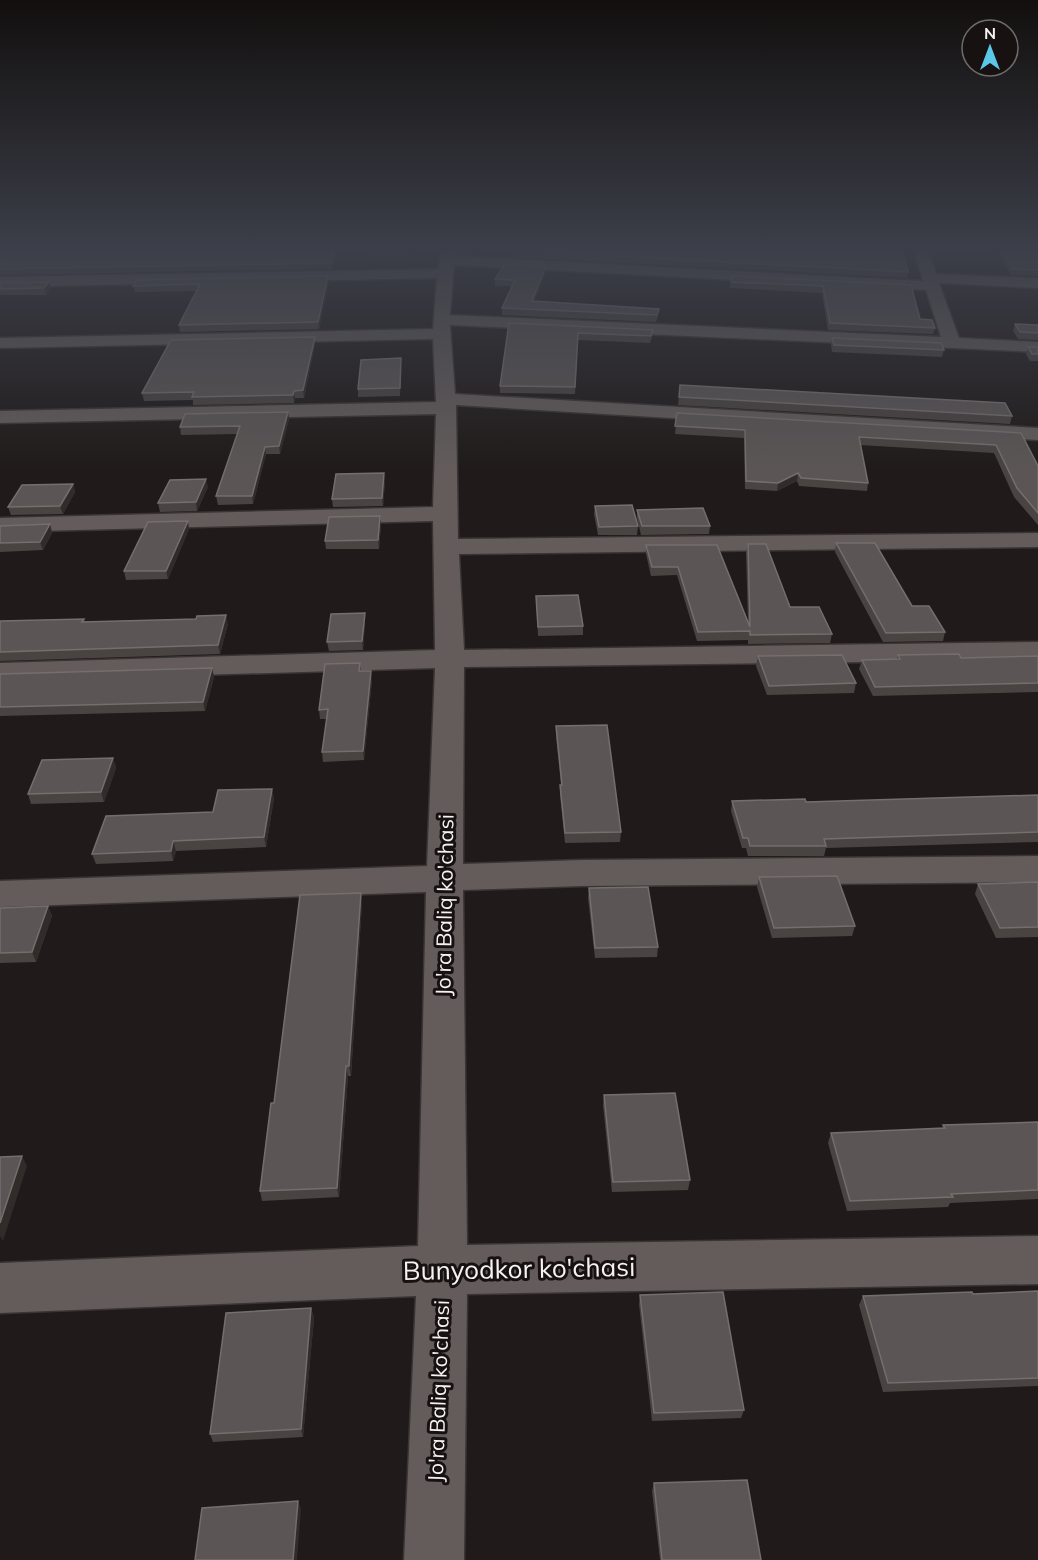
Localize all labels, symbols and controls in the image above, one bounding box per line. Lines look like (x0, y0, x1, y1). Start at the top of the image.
north arrow (960, 18, 1020, 78)
text: N (984, 23, 996, 43)
street label: Jo'ra Baliq ko'chasi (429, 814, 459, 996)
street label: Bunyodkor ko'chasi (403, 1250, 635, 1287)
street label: Jo'ra Baliq ko'chasi (422, 1300, 454, 1482)

